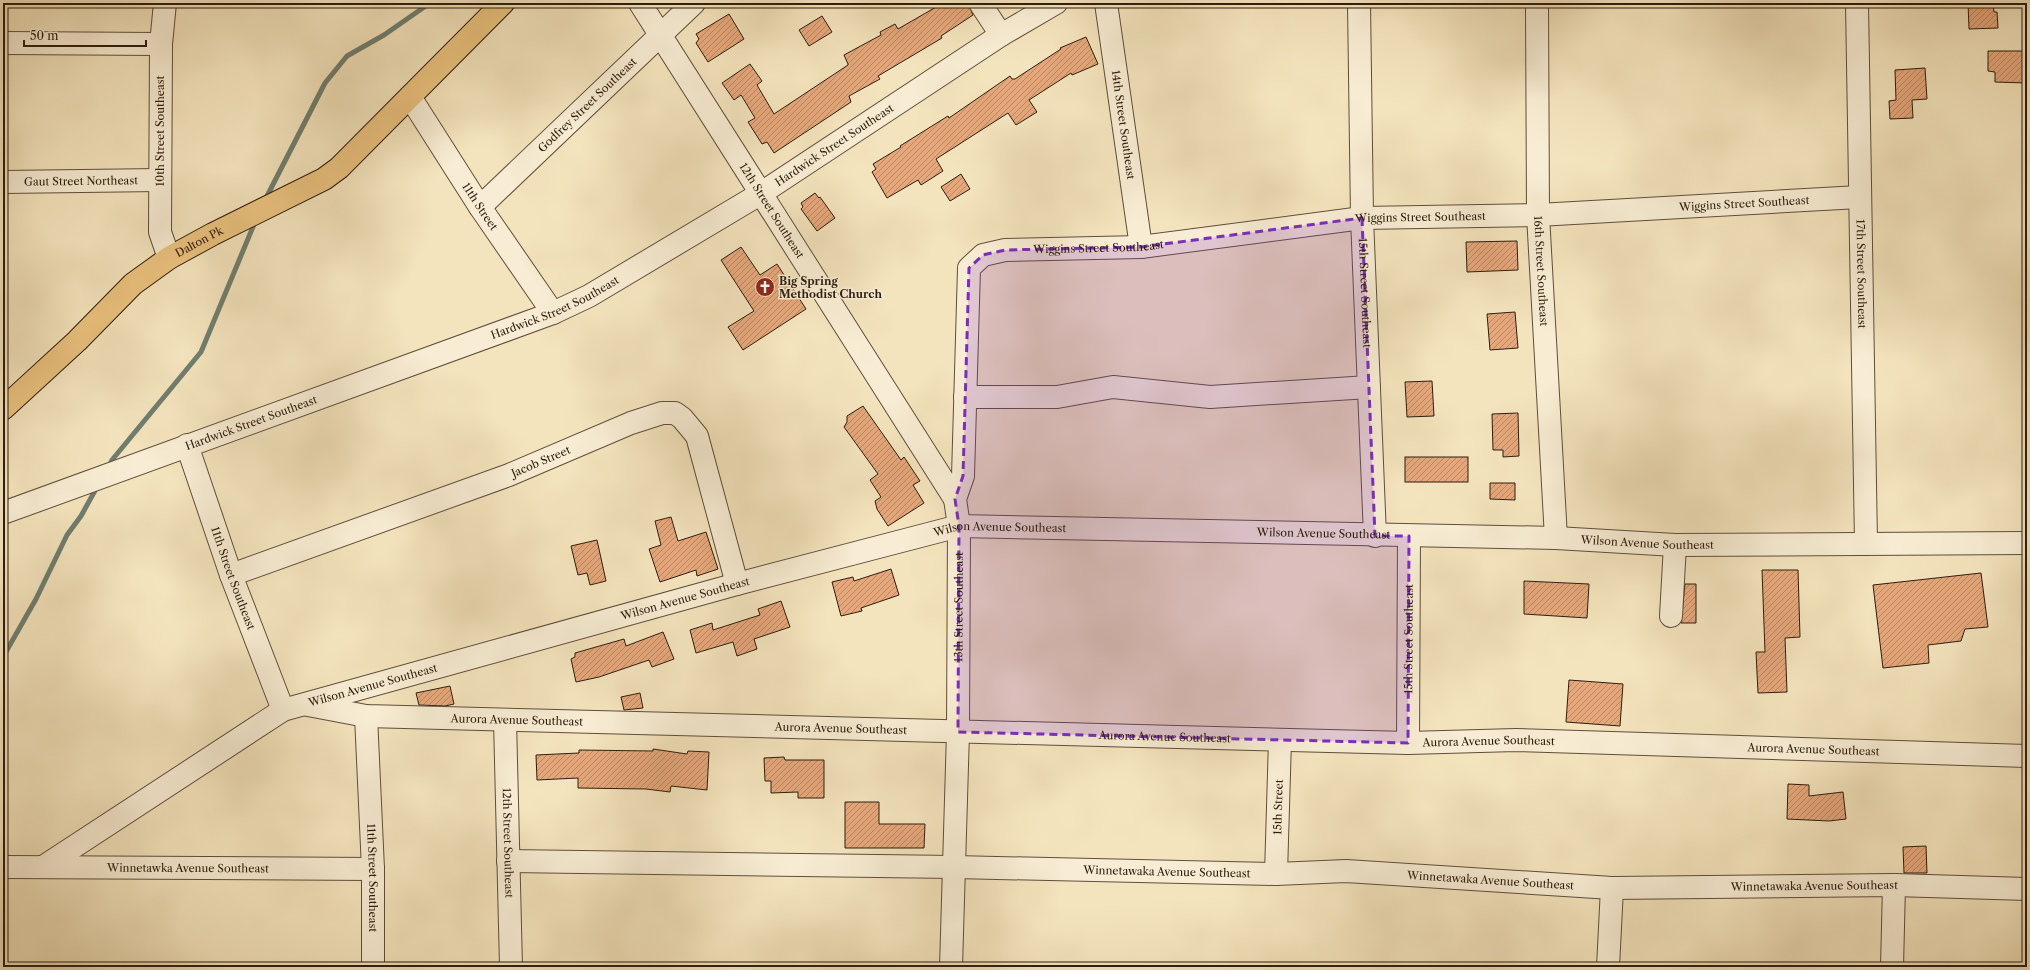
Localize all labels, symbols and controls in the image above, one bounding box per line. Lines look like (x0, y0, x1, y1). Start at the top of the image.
scale bar (24, 22, 146, 48)
text: 50 m (30, 28, 59, 43)
street label: Godfrey Street Southeast (535, 55, 639, 155)
street label: 14th Street Southeast (1109, 69, 1138, 180)
street label: 10th Street Southeast (153, 75, 167, 186)
street label: Hardwick Street Southeast (772, 101, 896, 189)
street label: 12th Street Southeast (736, 160, 807, 261)
street label: Gaut Street Northeast (24, 173, 138, 189)
street label: 11th Street (459, 180, 501, 233)
street label: Wiggins Street Southeast (1678, 193, 1810, 214)
street label: Wiggins Street Southeast (1353, 209, 1486, 226)
street label: 16th Street Southeast (1531, 215, 1551, 327)
street label: 17th Street Southeast (1854, 219, 1869, 329)
street label: Dalton Pk (173, 223, 226, 260)
street label: Wiggins Street Southeast (1032, 237, 1165, 256)
street label: 15th Street Southeast (1356, 238, 1374, 348)
street label: Hardwick Street Southeast (489, 273, 622, 342)
place label: Big Spring Methodist Church (779, 274, 882, 301)
church icon: Big Spring Methodist Church (754, 276, 776, 298)
street label: Hardwick Street Southeast (183, 392, 319, 453)
street label: Jacob Street (507, 443, 573, 481)
street label: Wilson Avenue Southeast (931, 519, 1066, 540)
street label: 11th Street Southeast (208, 525, 258, 632)
street label: Wilson Avenue Southeast (1256, 525, 1390, 542)
street label: Wilson Avenue Southeast (1579, 532, 1714, 552)
street label: 13th Street Southeast (951, 552, 966, 662)
street label: Wilson Avenue Southeast (618, 574, 751, 623)
street label: 15th Street Southeast (1401, 584, 1416, 694)
street label: Wilson Avenue Southeast (306, 660, 439, 710)
street label: Aurora Avenue Southeast (450, 711, 583, 729)
street label: Aurora Avenue Southeast (773, 720, 907, 737)
street label: Aurora Avenue Southeast (1097, 728, 1231, 745)
street label: Aurora Avenue Southeast (1421, 733, 1555, 750)
street label: Aurora Avenue Southeast (1746, 740, 1880, 758)
street label: 15th Street (1270, 779, 1286, 835)
street label: 12th Street Southeast (500, 788, 516, 898)
street label: 11th Street Southeast (364, 823, 380, 932)
street label: Winnetawka Avenue Southeast (106, 861, 269, 875)
street label: Winnetawaka Avenue Southeast (1082, 863, 1251, 880)
street label: Winnetawaka Avenue Southeast (1406, 868, 1575, 893)
street label: Winnetawaka Avenue Southeast (1730, 878, 1898, 894)

